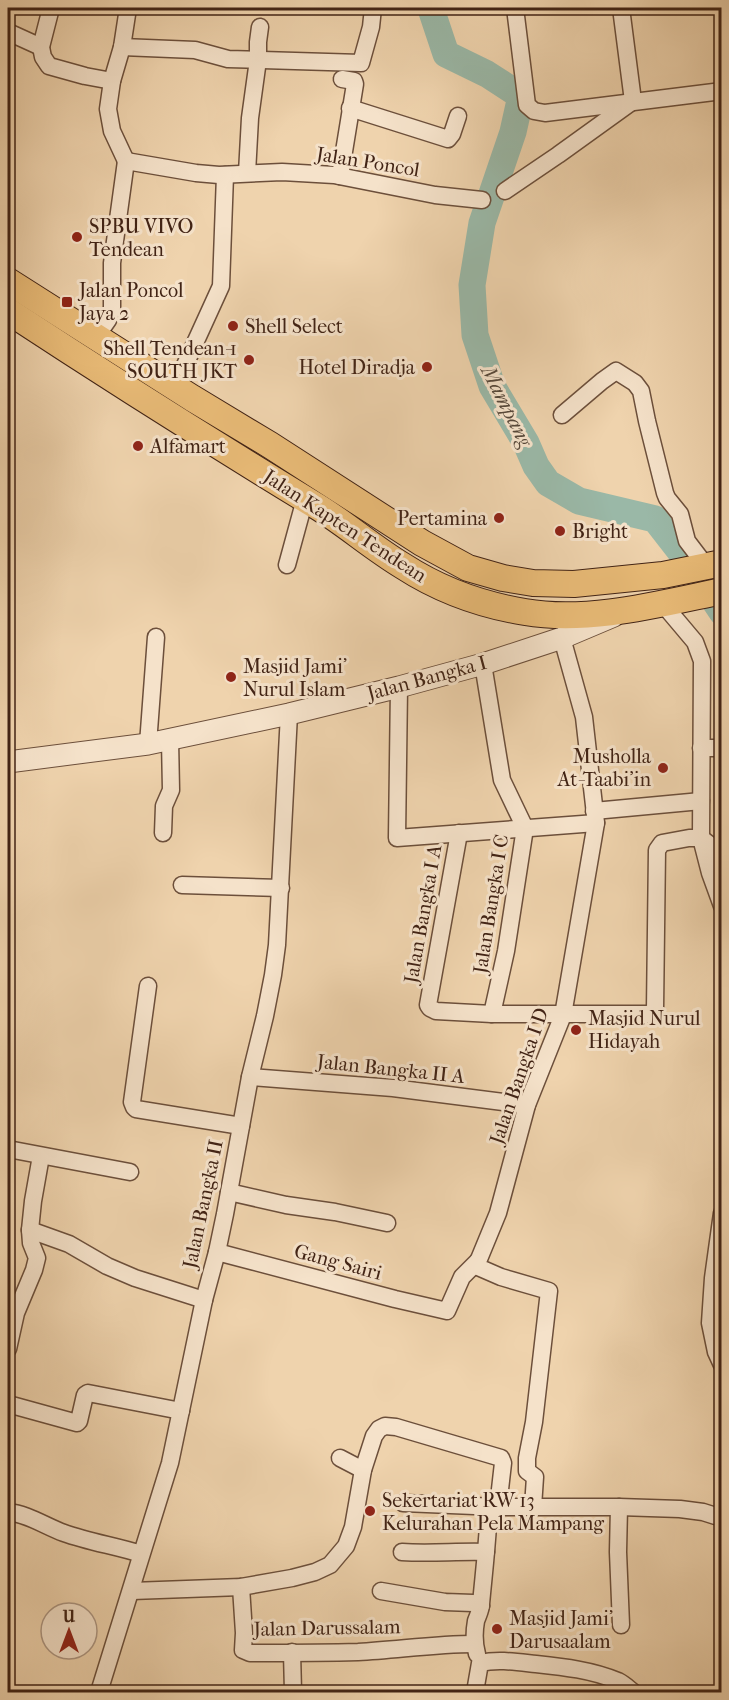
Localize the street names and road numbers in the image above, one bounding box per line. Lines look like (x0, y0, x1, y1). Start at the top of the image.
street label: Jalan Poncol (313, 142, 422, 182)
street label: Jalan Kapten Tendean (258, 464, 431, 588)
street label: Jalan Bangka I (363, 651, 490, 706)
street label: Jalan Bangka I C (468, 833, 513, 977)
street label: Jalan Bangka I A (399, 842, 447, 987)
street label: Jalan Bangka I D (484, 1005, 553, 1149)
street label: Jalan Bangka II A (314, 1050, 467, 1088)
street label: Jalan Bangka II (178, 1137, 228, 1272)
street label: Gang Sairi (292, 1239, 384, 1285)
street label: Jalan Darussalam (251, 1615, 401, 1641)

